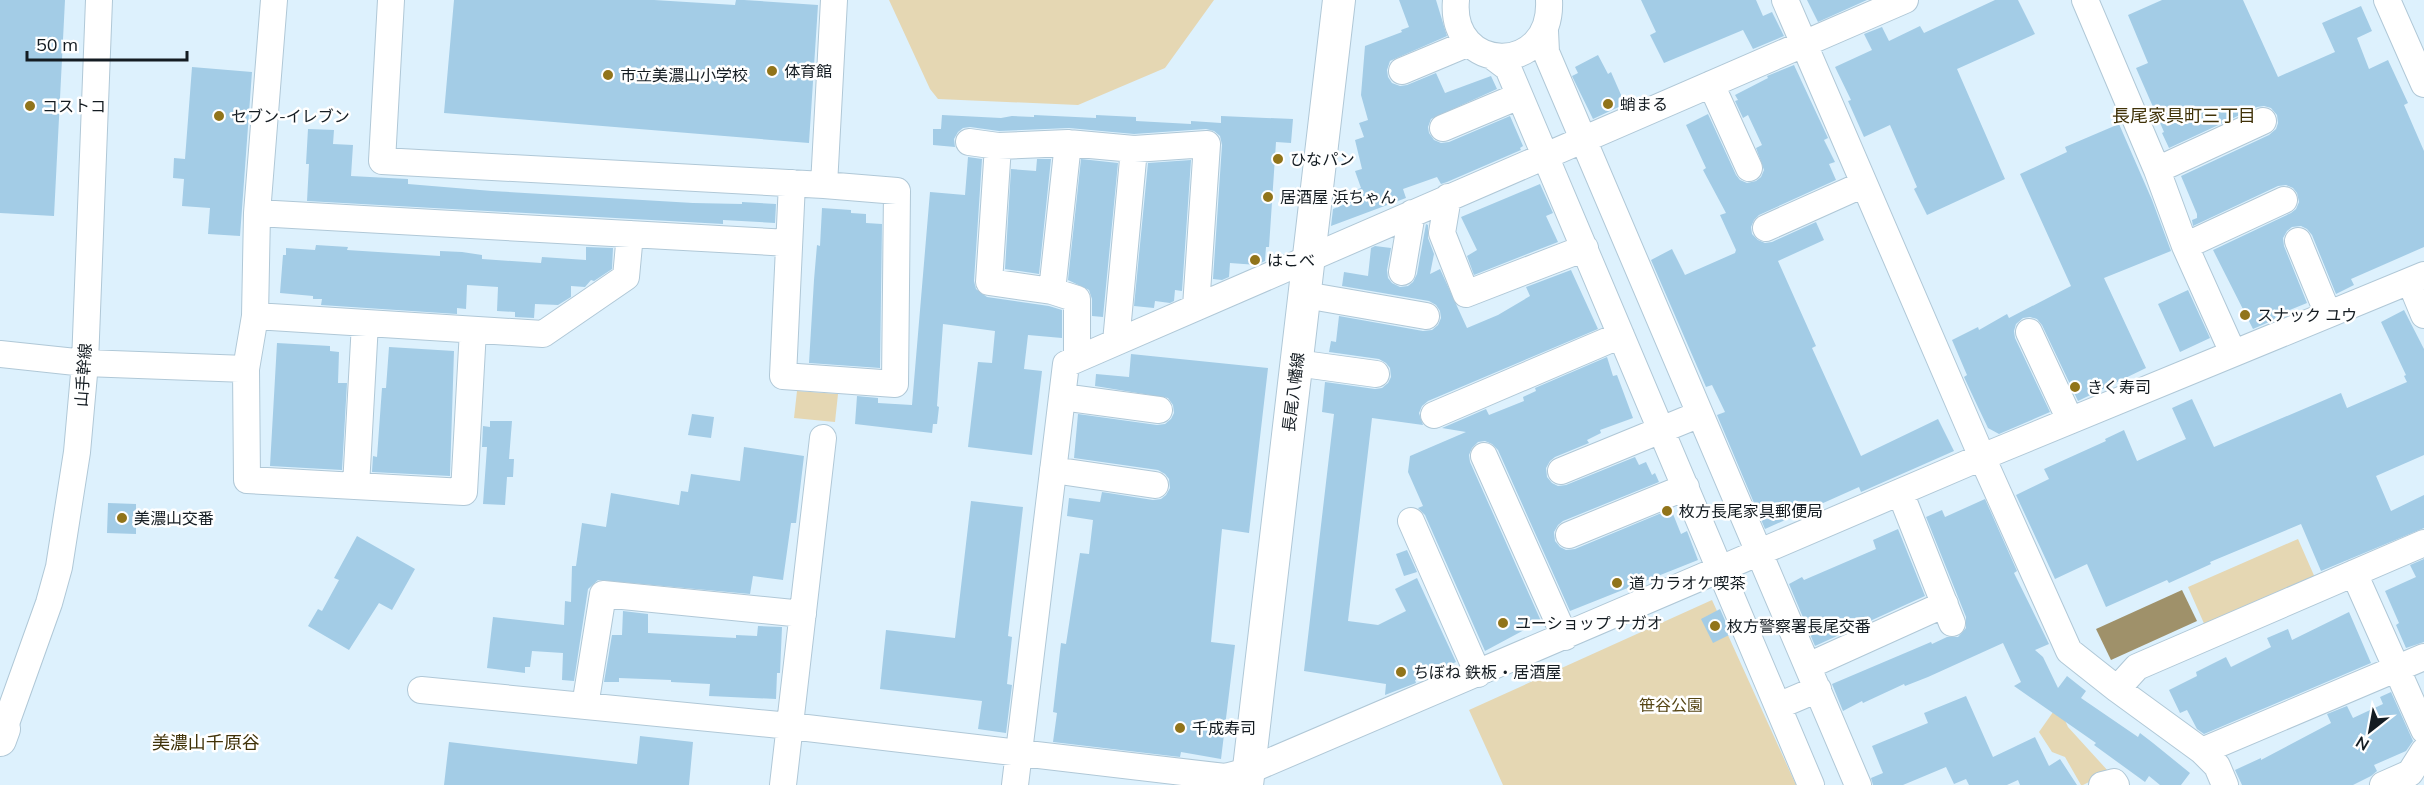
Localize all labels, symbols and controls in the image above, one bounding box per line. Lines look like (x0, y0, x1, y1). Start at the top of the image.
scale bar (27, 24, 188, 62)
text: 50 m (36, 33, 78, 56)
place label: 体育館 (784, 61, 832, 81)
marker: 体育館 (765, 64, 779, 78)
place label: 市立美濃山小学校 (620, 65, 748, 85)
marker: 市立美濃山小学校 (601, 68, 615, 82)
place label: 蛸まる (1620, 94, 1668, 114)
place label: コストコ (42, 96, 106, 116)
marker: 蛸まる (1601, 97, 1615, 111)
marker: コストコ (23, 99, 37, 113)
district label: 長尾家具町三丁目 (2112, 104, 2256, 127)
place label: セブン-イレブン (231, 106, 350, 126)
marker: セブン-イレブン (212, 109, 226, 123)
place label: ひなパン (1290, 149, 1355, 169)
marker: ひなパン (1271, 152, 1285, 166)
place label: 居酒屋 浜ちゃん (1280, 187, 1396, 207)
marker: 居酒屋 浜ちゃん (1261, 190, 1275, 204)
place label: はこべ (1267, 250, 1315, 270)
marker: はこべ (1248, 253, 1262, 267)
place label: スナック ユウ (2257, 305, 2357, 325)
marker: スナック ユウ (2238, 308, 2252, 322)
street label: 山手幹線 (71, 342, 95, 408)
street label: 長尾八幡線 (1278, 351, 1308, 433)
place label: きく寿司 (2087, 377, 2151, 397)
marker: きく寿司 (2068, 380, 2082, 394)
place label: 枚方長尾家具郵便局 (1679, 501, 1823, 521)
marker: 枚方長尾家具郵便局 (1660, 504, 1674, 518)
place label: 美濃山交番 (134, 508, 214, 528)
marker: 美濃山交番 (115, 511, 129, 525)
place label: 道 カラオケ喫茶 (1629, 573, 1745, 593)
marker: 道 カラオケ喫茶 (1610, 576, 1624, 590)
place label: ユーショップ ナガオ (1515, 613, 1663, 633)
marker: ユーショップ ナガオ (1496, 616, 1510, 630)
place label: 枚方警察署長尾交番 (1727, 616, 1871, 636)
marker: 枚方警察署長尾交番 (1708, 619, 1722, 633)
place label: ちぼね 鉄板・居酒屋 (1413, 662, 1561, 682)
marker: ちぼね 鉄板・居酒屋 (1394, 665, 1408, 679)
park label: 笹谷公園 (1639, 695, 1703, 715)
north arrow (2340, 701, 2400, 761)
place label: 千成寿司 (1192, 718, 1256, 738)
marker: 千成寿司 (1173, 721, 1187, 735)
district label: 美濃山千原谷 (152, 731, 260, 754)
text: N (2352, 732, 2373, 756)

